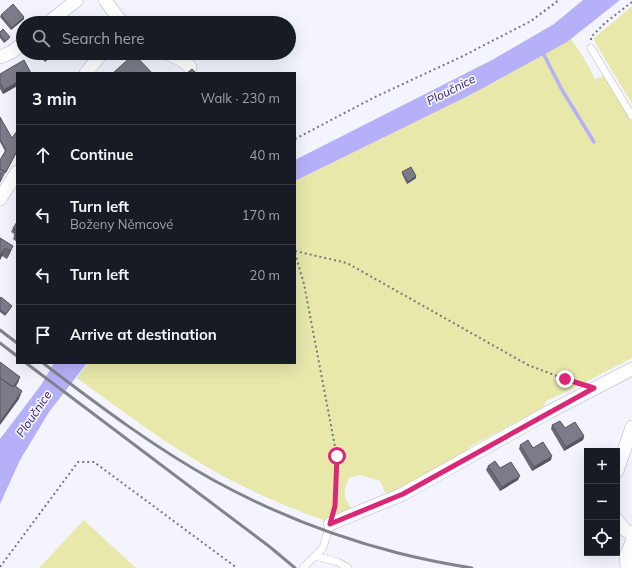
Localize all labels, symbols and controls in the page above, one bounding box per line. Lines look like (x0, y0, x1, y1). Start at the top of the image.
search box (16, 16, 296, 60)
icon: search (30, 27, 52, 49)
text: Search here (62, 29, 144, 48)
water label: Ploučnice (424, 71, 478, 108)
text: 3 min (32, 88, 77, 109)
text: Walk · 230 m (201, 90, 280, 106)
icon: ahead (32, 144, 54, 166)
text: Continue (70, 145, 133, 164)
text: 40 m (250, 147, 280, 163)
text: Turn left (70, 197, 129, 216)
icon: left (32, 204, 54, 226)
text: 170 m (242, 207, 280, 223)
text: Boženy Němcové (70, 216, 173, 232)
icon: left (32, 264, 54, 286)
text: Turn left (70, 265, 129, 284)
text: 20 m (250, 267, 280, 283)
icon: arrive (32, 324, 54, 346)
text: Arrive at destination (70, 325, 217, 344)
route end (556, 370, 574, 388)
water label: Ploučnice (13, 387, 55, 440)
route start (328, 447, 346, 465)
map controls (584, 448, 620, 556)
button: + (584, 448, 620, 484)
button: − (584, 484, 620, 520)
button: locate (584, 520, 620, 556)

